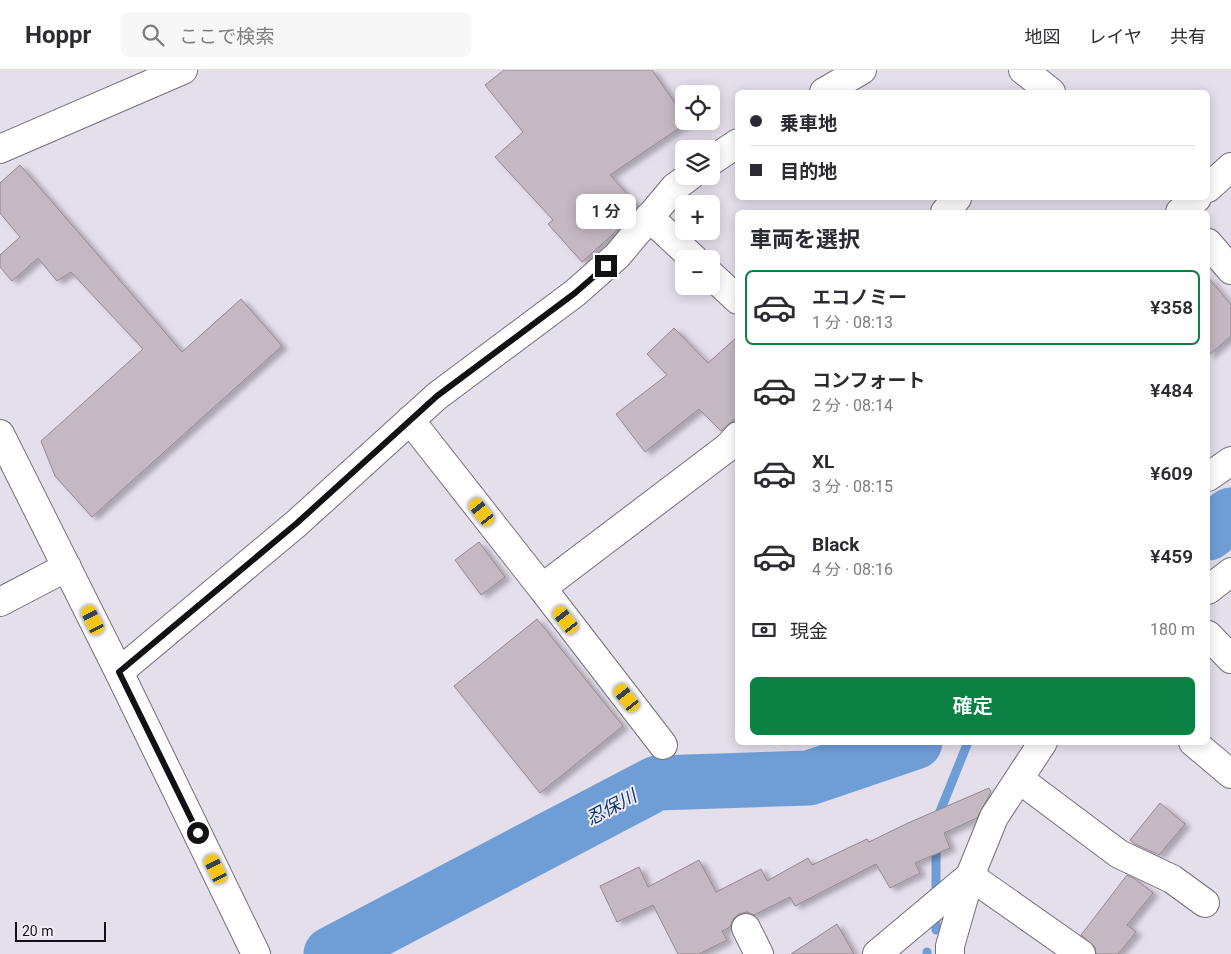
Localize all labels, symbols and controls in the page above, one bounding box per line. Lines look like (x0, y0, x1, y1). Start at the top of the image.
search box (121, 12, 471, 57)
text: Hoppr (25, 21, 91, 49)
icon: search (139, 21, 167, 49)
text: ここで検索 (179, 25, 274, 48)
text: 地図 (1025, 26, 1061, 47)
text: レイヤ (1089, 26, 1142, 47)
text: 共有 (1170, 26, 1206, 47)
map controls (675, 85, 720, 295)
button: locate (675, 85, 720, 130)
text: 乗車地 (780, 112, 837, 135)
button: layers (675, 140, 720, 185)
text: 目的地 (780, 160, 837, 183)
callout: 1 分 (576, 194, 636, 228)
button: + (675, 195, 720, 240)
text: 1 分 (591, 202, 621, 221)
text: 車両を選択 (750, 227, 860, 252)
button: − (675, 250, 720, 295)
route end (595, 255, 617, 277)
icon: car (752, 285, 797, 330)
text: エコノミー (812, 286, 907, 309)
text: ¥358 (1150, 296, 1193, 319)
text: 1 分 · 08:13 (812, 313, 893, 332)
icon: car (752, 368, 797, 413)
text: コンフォート (812, 369, 925, 392)
text: ¥484 (1150, 379, 1193, 402)
text: 2 分 · 08:14 (812, 396, 893, 415)
text: XL (812, 450, 834, 473)
icon: car (752, 451, 797, 496)
text: ¥609 (1150, 462, 1193, 485)
text: 3 分 · 08:15 (812, 477, 893, 496)
car (466, 496, 497, 528)
text: Black (812, 533, 859, 556)
icon: car (752, 534, 797, 579)
text: ¥459 (1150, 545, 1193, 568)
text: 4 分 · 08:16 (812, 560, 893, 579)
car (79, 603, 106, 637)
car (550, 604, 581, 636)
icon: cash (750, 616, 778, 644)
text: 現金 (790, 620, 828, 643)
text: 180 m (1150, 620, 1195, 639)
button: 確定 (750, 677, 1195, 735)
car (611, 682, 642, 714)
water label: 忍保川 (582, 784, 642, 829)
route start (187, 822, 209, 844)
car (202, 852, 229, 886)
scale bar (15, 919, 106, 942)
text: 20 m (22, 923, 54, 939)

